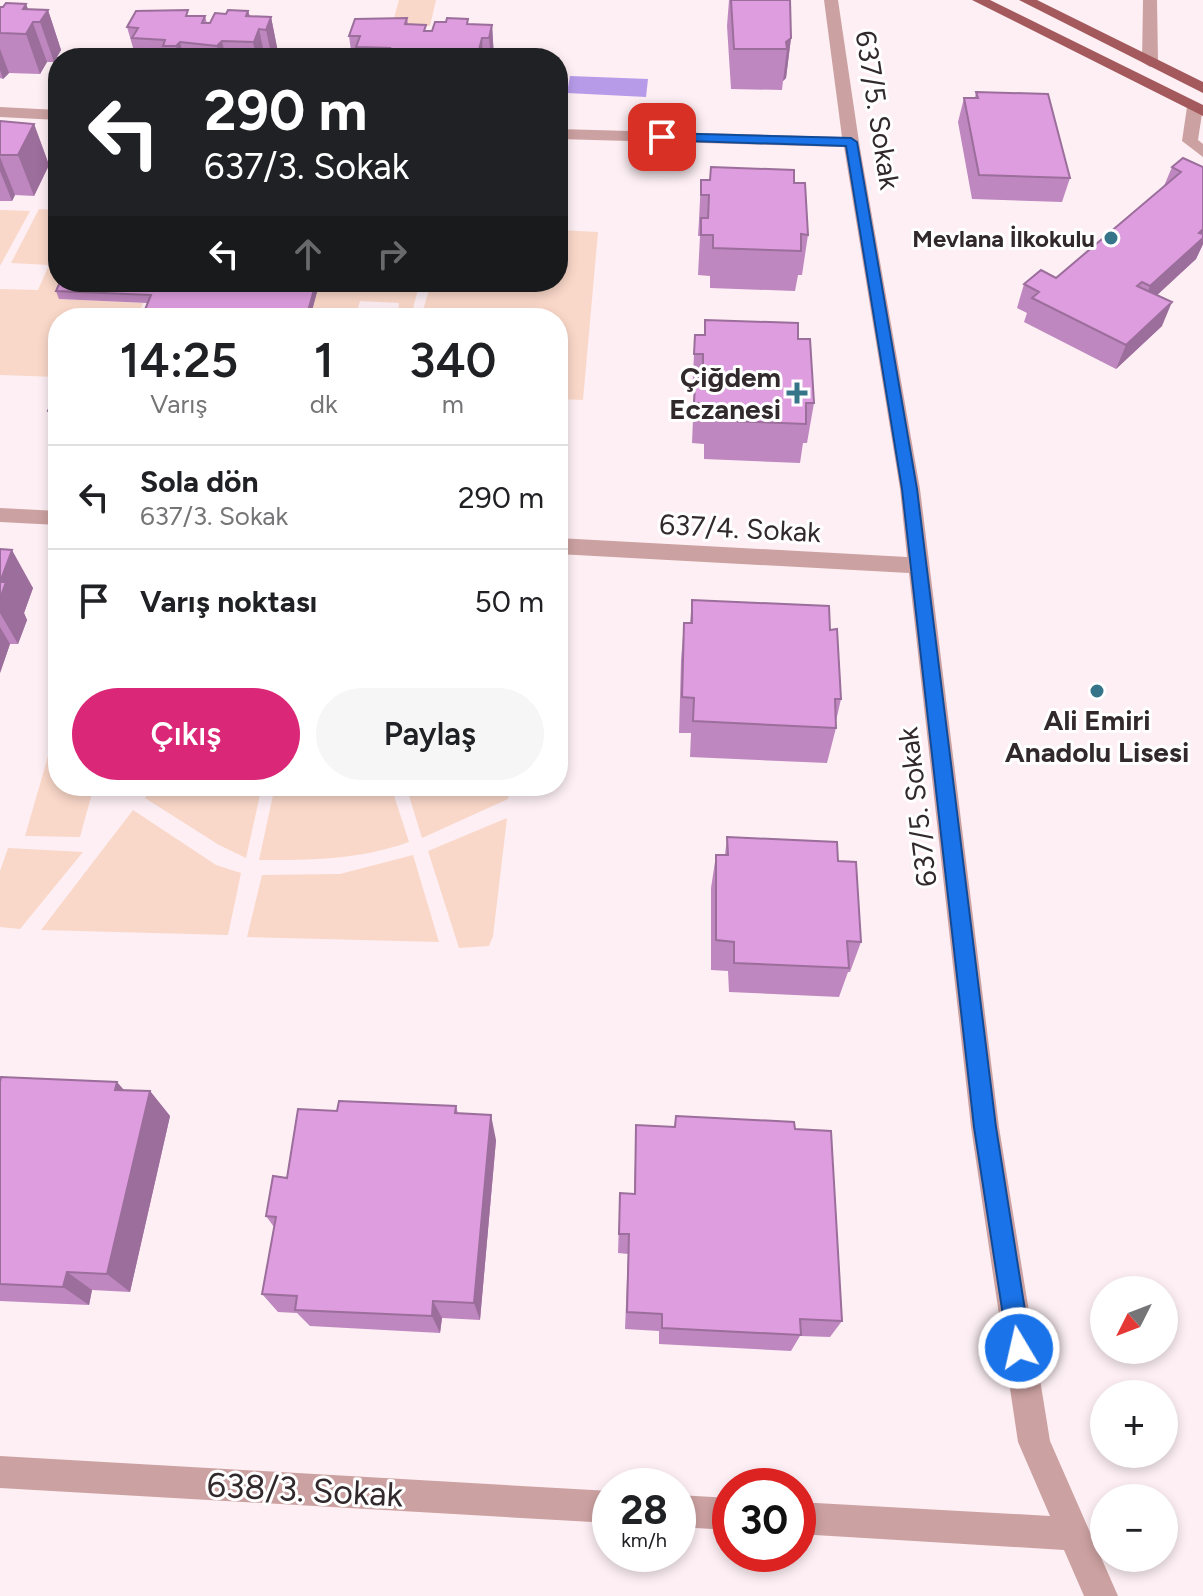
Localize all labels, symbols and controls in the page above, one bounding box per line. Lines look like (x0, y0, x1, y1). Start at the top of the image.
street label: 637/5. Sokak (849, 28, 907, 192)
text: 290 m (204, 77, 367, 144)
icon: left (72, 80, 176, 184)
pin (628, 103, 696, 171)
icon: arrive (640, 115, 684, 159)
text: 637/3. Sokak (204, 145, 409, 188)
place label: Mevlana İlkokulu (912, 224, 1095, 253)
marker: Mevlana İlkokulu (1102, 229, 1120, 247)
icon: left (202, 232, 246, 276)
icon: ahead (286, 232, 330, 276)
icon: right (370, 232, 414, 276)
text: 14:25 (119, 331, 238, 389)
text: 1 (314, 331, 334, 389)
text: 340 (409, 331, 497, 389)
place label: Çiğdem Eczanesi (669, 360, 781, 426)
marker: Çiğdem Eczanesi (788, 384, 806, 402)
text: Varış (150, 388, 208, 420)
text: dk (310, 388, 338, 420)
text: m (442, 388, 464, 420)
text: Sola dön (140, 463, 258, 500)
icon: left (72, 475, 116, 519)
text: 290 m (458, 479, 544, 516)
text: 637/3. Sokak (140, 500, 288, 532)
street label: 637/4. Sokak (658, 507, 822, 549)
icon: arrive (72, 579, 116, 623)
text: Varış noktası (140, 583, 317, 620)
text: 50 m (475, 583, 544, 620)
marker: Ali Emiri Anadolu Lisesi (1088, 682, 1106, 700)
button: Çıkış (72, 688, 300, 780)
button: Paylaş (316, 688, 544, 780)
place label: Ali Emiri Anadolu Lisesi (1005, 703, 1189, 769)
street label: 637/5. Sokak (890, 725, 944, 889)
north arrow (1090, 1276, 1178, 1364)
map controls (1090, 1276, 1178, 1572)
position arrow (977, 1306, 1061, 1390)
button: + (1090, 1380, 1178, 1468)
street label: 638/3. Sokak (206, 1464, 405, 1516)
speed limit sign: 30 (712, 1468, 816, 1572)
button: − (1090, 1484, 1178, 1572)
text: 28 (620, 1486, 668, 1534)
text: km/h (621, 1528, 667, 1552)

